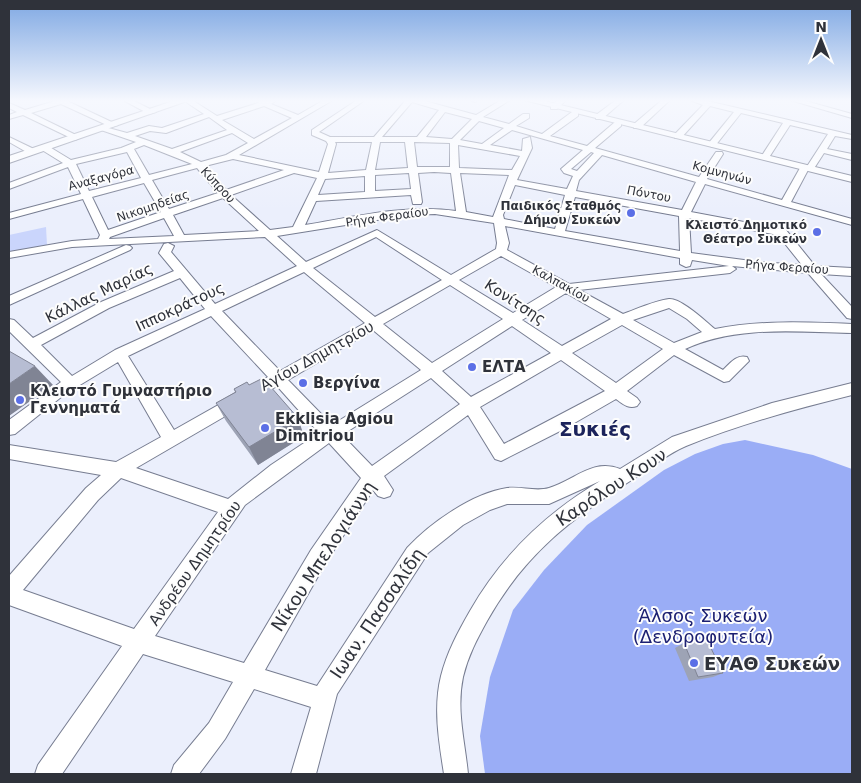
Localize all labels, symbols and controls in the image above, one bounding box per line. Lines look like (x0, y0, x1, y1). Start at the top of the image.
north arrow (796, 15, 846, 65)
text: N (815, 19, 827, 35)
street label: Κομνηνών (691, 158, 753, 188)
street label: Αναξαγόρα (67, 162, 135, 193)
street label: Κύπρου (198, 164, 238, 206)
street label: Πόντου (626, 183, 672, 205)
street label: Νικομηδείας (115, 187, 191, 225)
place label: Παιδικός Σταθμός Δήμου Συκεών (501, 199, 621, 227)
street label: Ρήγα Φεραίου (345, 204, 429, 230)
marker: Παιδικός Σταθμός Δήμου Συκεών (625, 207, 637, 219)
place label: Κλειστό Δημοτικό Θέατρο Συκεών (685, 218, 807, 246)
marker: Κλειστό Δημοτικό Θέατρο Συκεών (811, 226, 823, 238)
street label: Ρήγα Φεραίου (745, 257, 829, 277)
street label: Κάλλας Μαρίας (42, 259, 156, 327)
street label: Καλπακίου (530, 263, 592, 306)
street label: Κονίτσης (481, 276, 549, 328)
street label: Ιπποκράτους (133, 279, 227, 335)
street label: Αγίου Δημητρίου (257, 317, 377, 395)
place label: ΕΛΤΑ (482, 358, 526, 376)
marker: ΕΛΤΑ (466, 361, 478, 373)
place label: Βεργίνα (313, 374, 380, 392)
marker: Βεργίνα (297, 377, 309, 389)
place label: Κλειστό Γυμναστήριο Γεννηματά (30, 382, 212, 417)
marker: Κλειστό Γυμναστήριο Γεννηματά (14, 394, 26, 406)
place label: Ekklisia Agiou Dimitriou (275, 410, 393, 445)
district label: Συκιές (559, 417, 631, 441)
marker: Ekklisia Agiou Dimitriou (259, 422, 271, 434)
street label: Καρόλου Κουν (552, 444, 670, 530)
street label: Νίκου Μπελογιάννη (266, 477, 380, 635)
street label: Ανδρέου Δημητρίου (145, 497, 245, 629)
street label: Ιωαν. Πασσαλίδη (326, 544, 428, 682)
park label: Άλσος Συκεών (Δενδροφυτεία) (633, 605, 773, 647)
place label: ΕΥΑΘ Συκεών (704, 653, 840, 674)
marker: ΕΥΑΘ Συκεών (688, 657, 700, 669)

